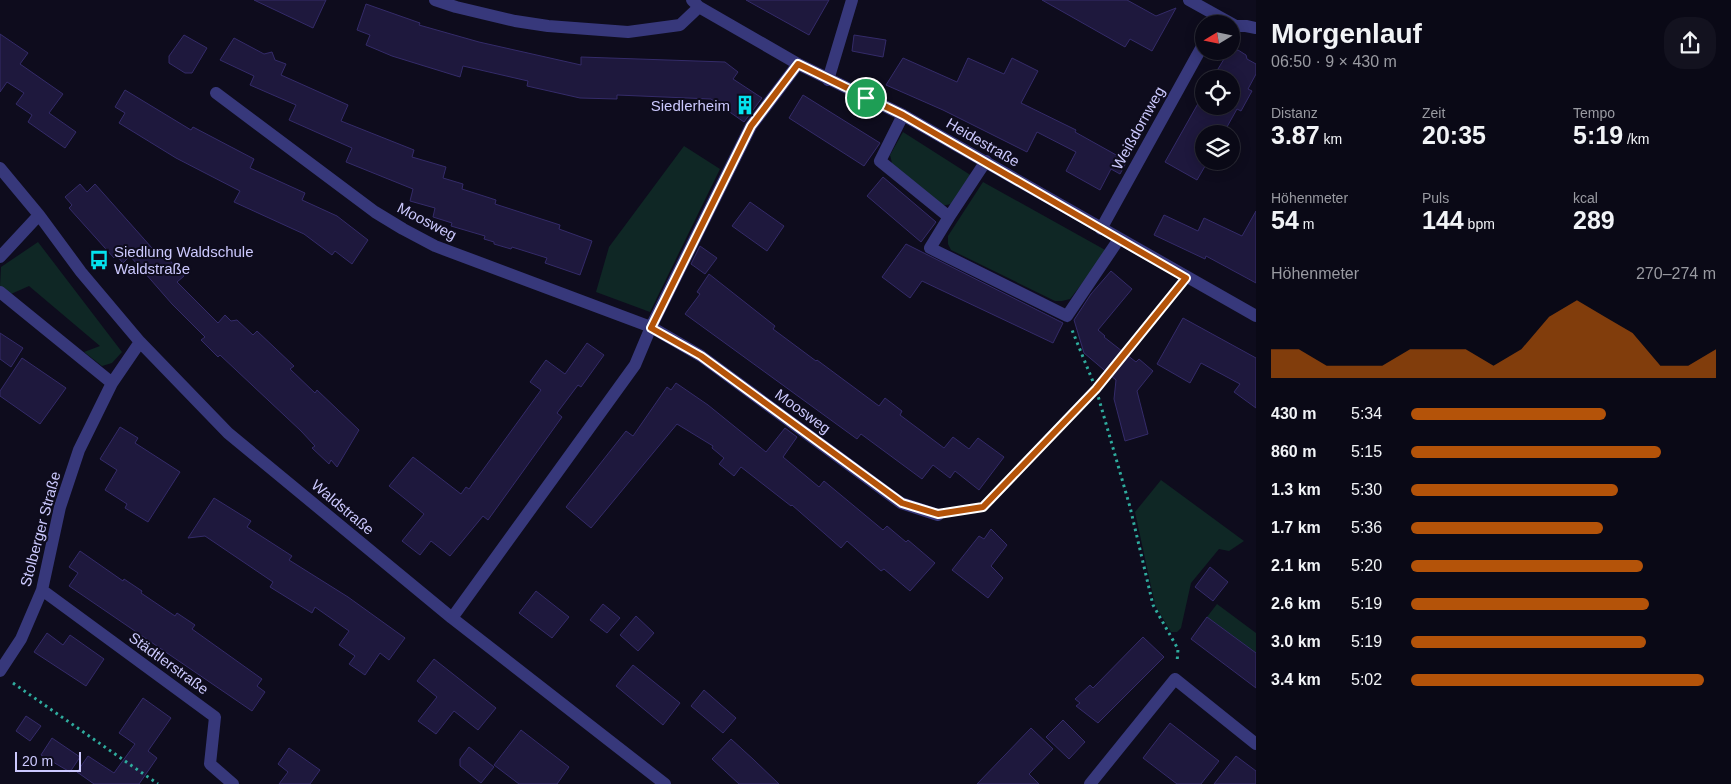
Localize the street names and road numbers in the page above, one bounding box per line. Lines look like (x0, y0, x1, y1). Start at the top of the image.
street label: Weißdornweg (1108, 84, 1168, 172)
street label: Heidestraße (943, 114, 1023, 170)
street label: Moosweg (395, 199, 459, 243)
street label: Moosweg (772, 385, 834, 437)
street label: Stolberger Straße (16, 470, 64, 588)
street label: Waldstraße (308, 476, 378, 538)
street label: Städtlerstraße (126, 628, 212, 698)

